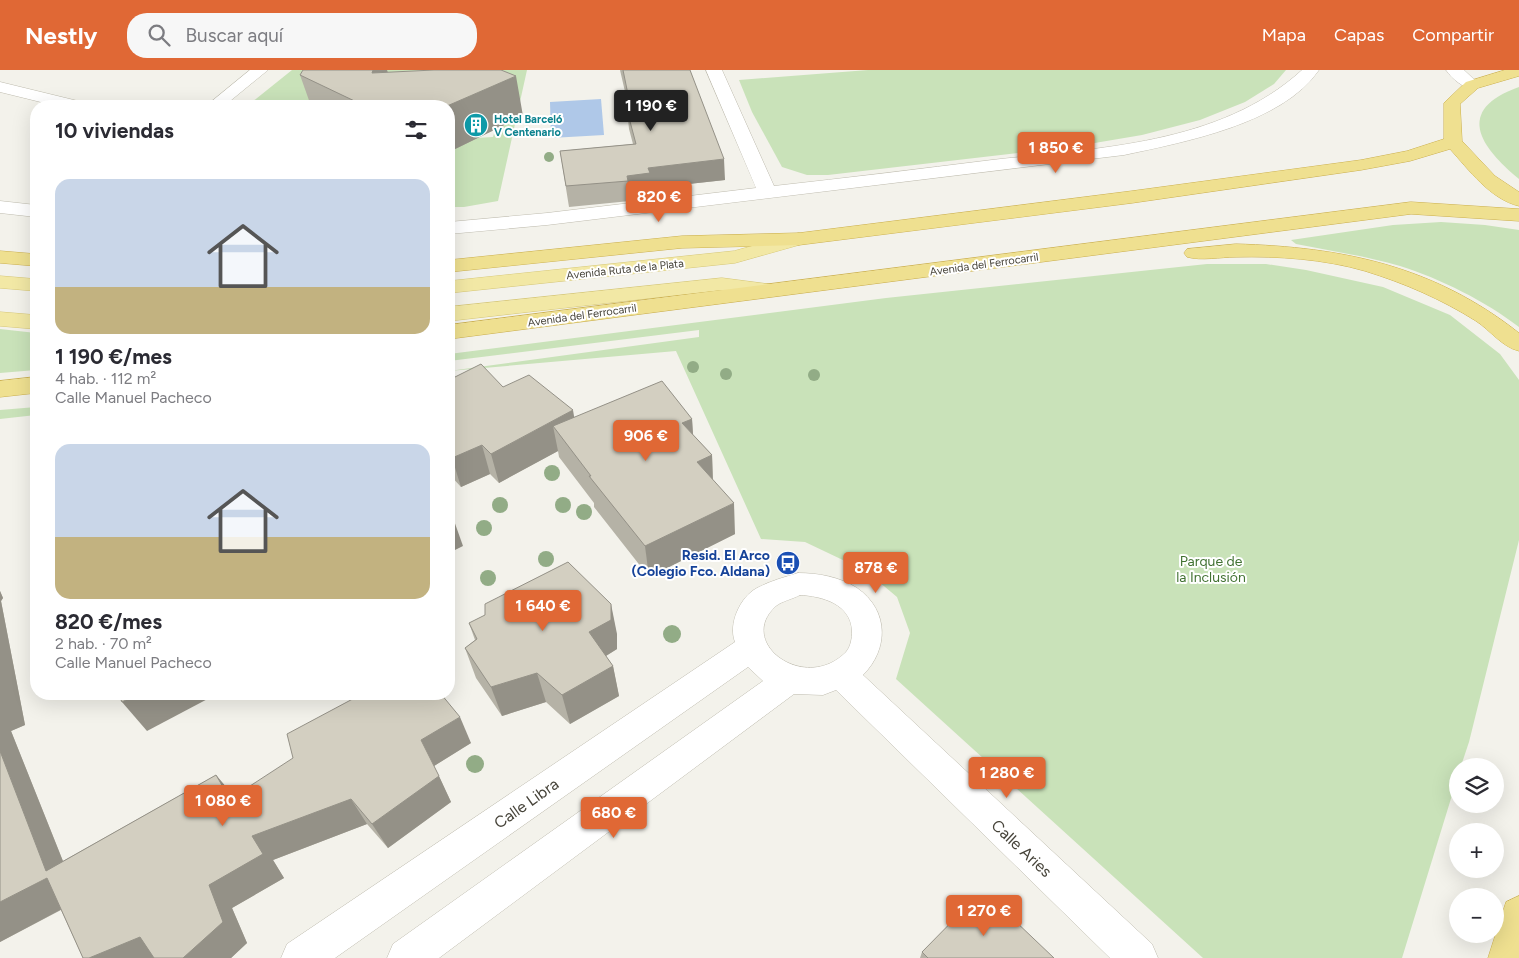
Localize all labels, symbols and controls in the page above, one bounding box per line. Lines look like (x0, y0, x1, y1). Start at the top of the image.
search box (127, 13, 477, 58)
text: Nestly (25, 21, 97, 50)
icon: search (145, 21, 173, 49)
text: Buscar aquí (185, 24, 283, 47)
text: Mapa (1262, 24, 1306, 46)
text: Capas (1334, 24, 1384, 46)
text: Compartir (1412, 24, 1494, 46)
pin: 1 190 € (605, 90, 697, 132)
text: 1 190 € (625, 96, 677, 115)
building icon: Hotel Barceló V Centenario (463, 112, 489, 138)
place label: Hotel Barceló V Centenario (494, 113, 563, 139)
icon: filters (402, 116, 430, 144)
text: 10 viviendas (55, 118, 174, 143)
pin: 1 850 € (1010, 132, 1102, 174)
text: 1 850 € (1029, 138, 1083, 157)
pin: 820 € (624, 180, 694, 223)
text: 820 € (637, 187, 681, 206)
icon: home (198, 211, 288, 301)
street label: Avenida del Ferrocarril (929, 250, 1039, 279)
street label: Avenida Ruta de la Plata (566, 257, 684, 282)
street label: Avenida del Ferrocarril (527, 301, 637, 330)
text: 1 190 €/mes (55, 344, 172, 369)
text: 4 hab. · 112 m² (55, 369, 156, 388)
text: Calle Manuel Pacheco (55, 388, 212, 407)
pin: 906 € (611, 420, 681, 462)
text: 906 € (624, 426, 668, 445)
icon: home (198, 476, 288, 566)
place label: Resid. El Arco (Colegio Fco. Aldana) (631, 547, 770, 580)
bus stop icon: Resid. El Arco (Colegio Fco. Aldana) (775, 550, 801, 576)
pin: 878 € (841, 552, 911, 594)
park label: Parque de la Inclusión (1176, 553, 1246, 586)
text: 878 € (854, 558, 898, 577)
pin: 1 640 € (497, 590, 589, 632)
text: 1 640 € (515, 596, 571, 615)
text: 820 €/mes (55, 609, 162, 634)
text: 2 hab. · 70 m² (55, 634, 152, 653)
text: Calle Manuel Pacheco (55, 653, 212, 672)
pin: 1 280 € (961, 756, 1053, 799)
map controls (1449, 758, 1504, 943)
button: layers (1449, 758, 1504, 813)
text: 1 280 € (980, 763, 1034, 782)
street label: Calle Libra (490, 774, 562, 833)
pin: 1 080 € (177, 784, 269, 827)
text: 1 080 € (195, 791, 251, 810)
pin: 680 € (579, 796, 649, 839)
text: 680 € (592, 803, 636, 822)
street label: Calle Aries (988, 816, 1056, 881)
button: + (1449, 823, 1504, 878)
button: − (1449, 888, 1504, 943)
pin: 1 270 € (938, 894, 1030, 937)
text: 1 270 € (957, 901, 1011, 920)

